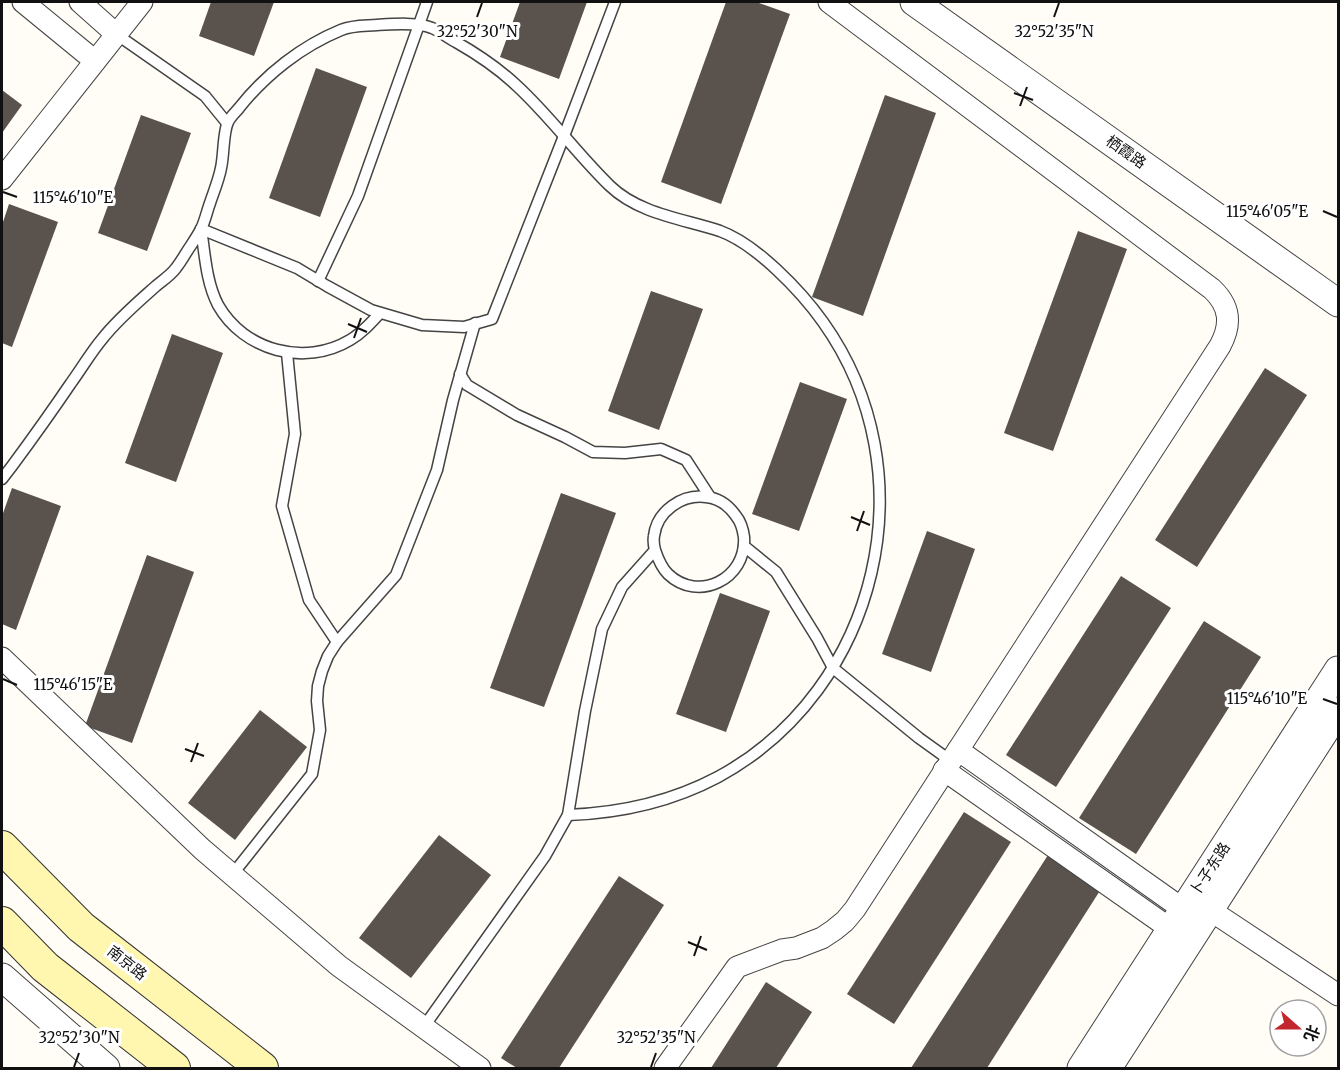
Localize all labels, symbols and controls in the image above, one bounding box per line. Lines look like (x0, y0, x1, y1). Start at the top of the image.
text: 32°52'30"N (437, 22, 518, 41)
text: 32°52'35"N (1014, 22, 1094, 41)
street label: 栖霞路 (1102, 131, 1150, 172)
text: 115°46'10"E (33, 188, 114, 207)
text: 115°46'05"E (1226, 202, 1308, 221)
text: 115°46'15"E (33, 675, 113, 694)
text: 115°46'10"E (1227, 689, 1308, 708)
street label: 卜子东路 (1185, 838, 1234, 899)
street label: 南京路 (104, 941, 151, 984)
north arrow (1268, 998, 1328, 1058)
text: 北 (1300, 1022, 1324, 1044)
text: 32°52'30"N (39, 1028, 120, 1047)
text: 32°52'35"N (616, 1028, 696, 1047)

